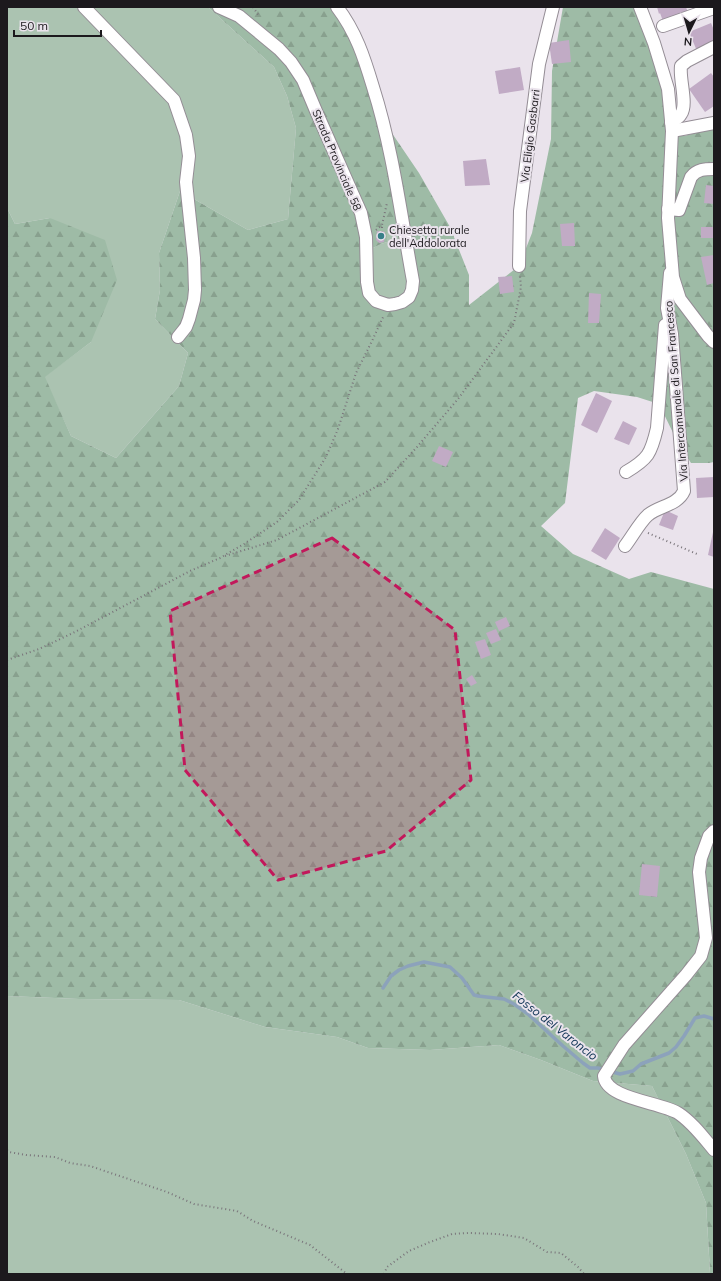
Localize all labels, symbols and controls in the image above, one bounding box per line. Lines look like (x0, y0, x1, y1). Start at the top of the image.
scale bar (14, 12, 101, 38)
north arrow (669, 12, 709, 52)
text: 50 m (20, 18, 48, 33)
text: N (683, 35, 693, 49)
street label: Via Eligio Gasbarri (517, 89, 543, 183)
street label: Strada Provinciale 58 (309, 107, 365, 213)
place label: Chiesetta rurale dell'Addolorata (389, 223, 470, 250)
marker: Chiesetta rurale dell'Addolorata (376, 231, 386, 241)
street label: Via Intercomunale di San Francesco (661, 300, 691, 482)
water label: Fosso del Varoncio (510, 988, 601, 1064)

